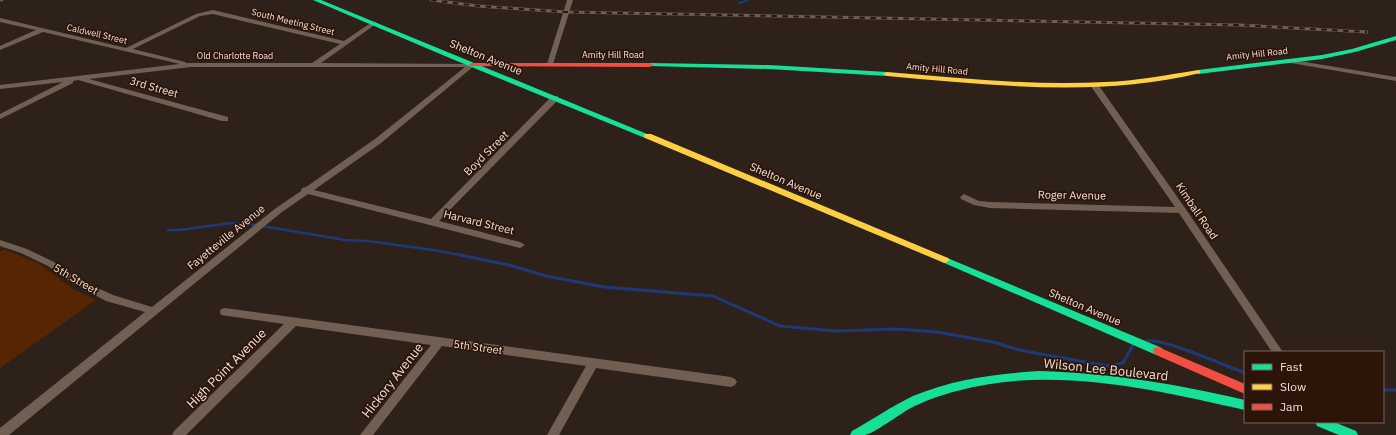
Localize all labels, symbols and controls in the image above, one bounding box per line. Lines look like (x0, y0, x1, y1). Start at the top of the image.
street label: South Meeting Street (251, 6, 336, 37)
street label: Caldwell Street (66, 21, 128, 46)
street label: Shelton Avenue (448, 36, 524, 78)
street label: Amity Hill Road (1226, 45, 1288, 62)
street label: Amity Hill Road (582, 49, 644, 60)
street label: Old Charlotte Road (197, 50, 273, 61)
street label: Amity Hill Road (906, 60, 968, 77)
street label: 3rd Street (128, 73, 180, 101)
street label: Boyd Street (461, 127, 512, 178)
street label: Shelton Avenue (748, 159, 824, 203)
street label: Kimball Road (1173, 180, 1221, 242)
street label: Roger Avenue (1038, 187, 1106, 203)
street label: Fayetteville Avenue (184, 201, 268, 273)
street label: Harvard Street (442, 206, 516, 238)
street label: 5th Street (51, 261, 101, 297)
street label: Shelton Avenue (1047, 285, 1123, 329)
street label: High Point Avenue (183, 325, 270, 412)
street label: 5th Street (453, 337, 504, 357)
street label: Hickory Avenue (358, 339, 427, 421)
legend (1244, 351, 1384, 423)
street label: Wilson Lee Boulevard (1043, 354, 1169, 385)
text: Fast (1280, 359, 1303, 374)
text: Slow (1280, 379, 1306, 394)
text: Jam (1280, 399, 1303, 414)

